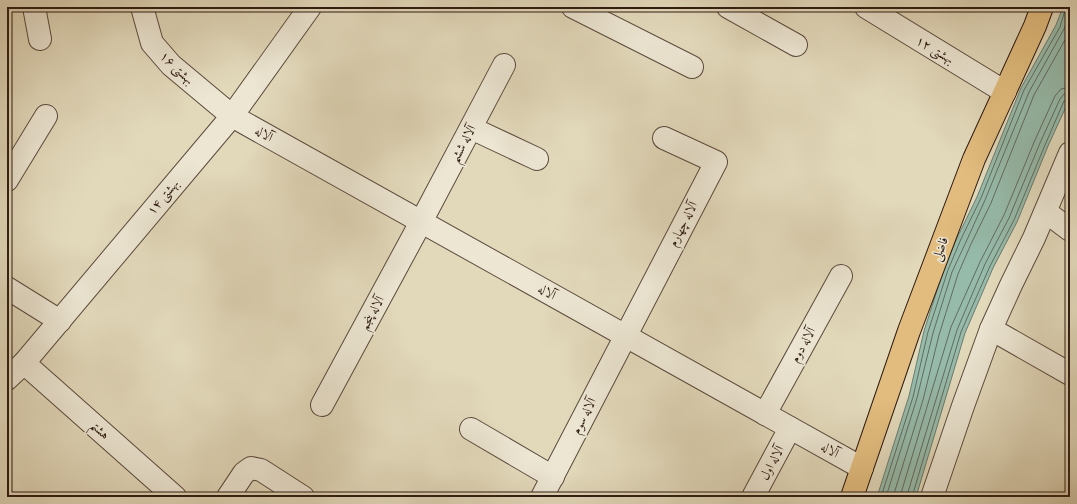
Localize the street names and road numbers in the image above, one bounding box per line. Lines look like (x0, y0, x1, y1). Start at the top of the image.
street label: بهشتی ۱۲ (913, 32, 957, 68)
street label: بهشتی ۱۶ (156, 48, 198, 89)
street label: آلاله ششم (446, 121, 485, 168)
street label: آلاله (252, 123, 277, 146)
street label: بهشتی ۱۴ (143, 176, 183, 219)
street label: آلاله چهارم (665, 198, 704, 251)
street label: فاضلی (928, 235, 954, 264)
street label: آلاله (535, 281, 560, 304)
street label: آلاله پنجم (356, 292, 392, 335)
street label: آلاله دوم (787, 324, 822, 367)
street label: آلاله سوم (568, 394, 603, 438)
street label: هشتم (84, 417, 113, 447)
street label: آلاله (818, 439, 843, 462)
street label: آلاله اول (756, 442, 788, 483)

